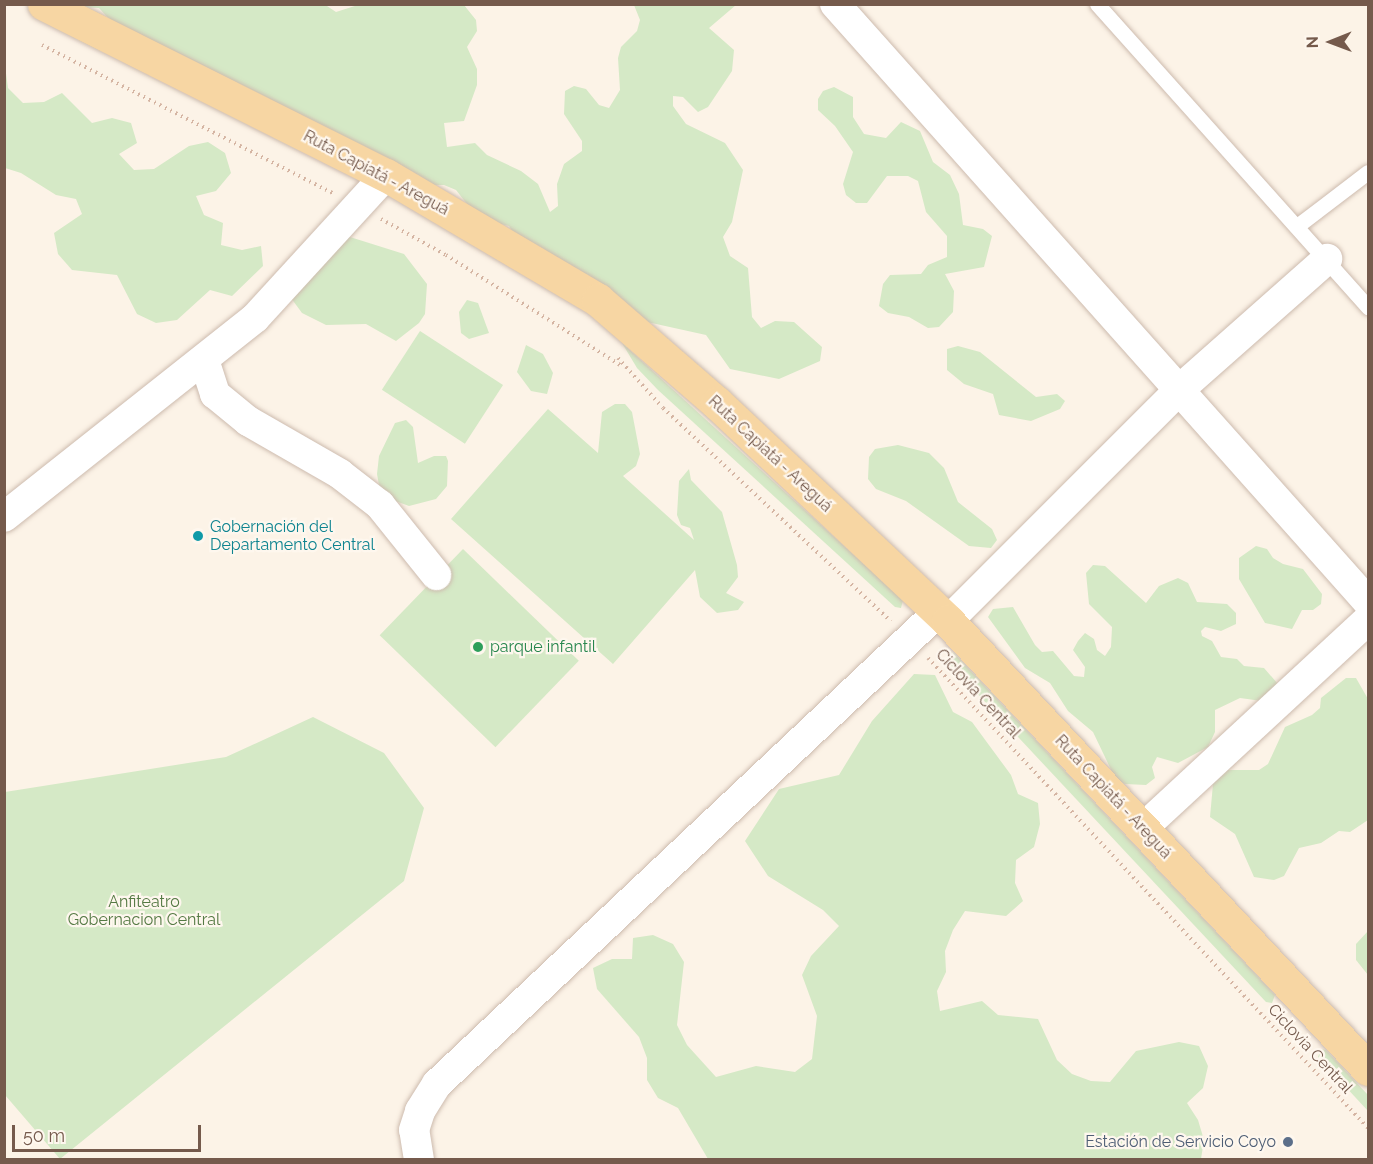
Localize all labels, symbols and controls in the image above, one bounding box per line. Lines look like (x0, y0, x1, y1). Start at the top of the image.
north arrow (1301, 12, 1361, 72)
text: N (1303, 36, 1322, 49)
street label: Ruta Capiatá - Areguá (300, 126, 452, 220)
street label: Ruta Capiatá - Areguá (704, 392, 836, 516)
place label: Gobernación del Departamento Central (210, 517, 375, 555)
marker: Gobernación del Departamento Central (191, 529, 205, 543)
place label: parque infantil (490, 637, 596, 657)
marker: parque infantil (471, 640, 485, 654)
street label: Ciclovia Central (932, 645, 1024, 743)
street label: Ruta Capiatá - Areguá (1051, 731, 1175, 863)
park label: Anfiteatro Gobernacion Central (68, 892, 220, 930)
street label: Ciclovia Central (1264, 1000, 1356, 1098)
scale bar (15, 1113, 204, 1151)
text: 50 m (23, 1125, 65, 1146)
place label: Estación de Servicio Coyo (1085, 1132, 1276, 1152)
marker: Estación de Servicio Coyo (1281, 1135, 1295, 1149)

